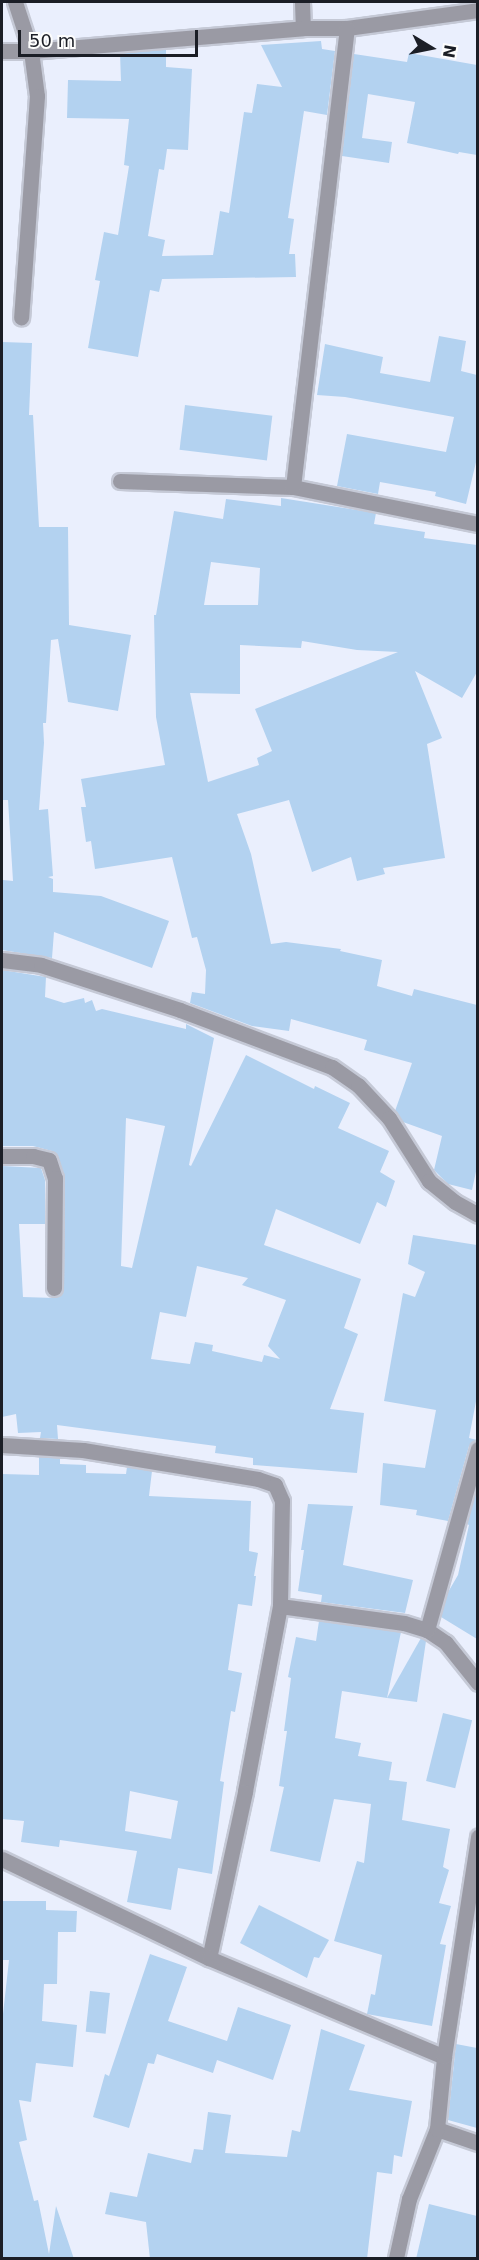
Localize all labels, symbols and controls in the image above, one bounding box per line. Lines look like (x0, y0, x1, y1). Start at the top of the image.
scale bar (21, 18, 201, 56)
north arrow (401, 18, 461, 78)
text: 50 m (29, 30, 75, 51)
text: N (439, 43, 460, 59)

